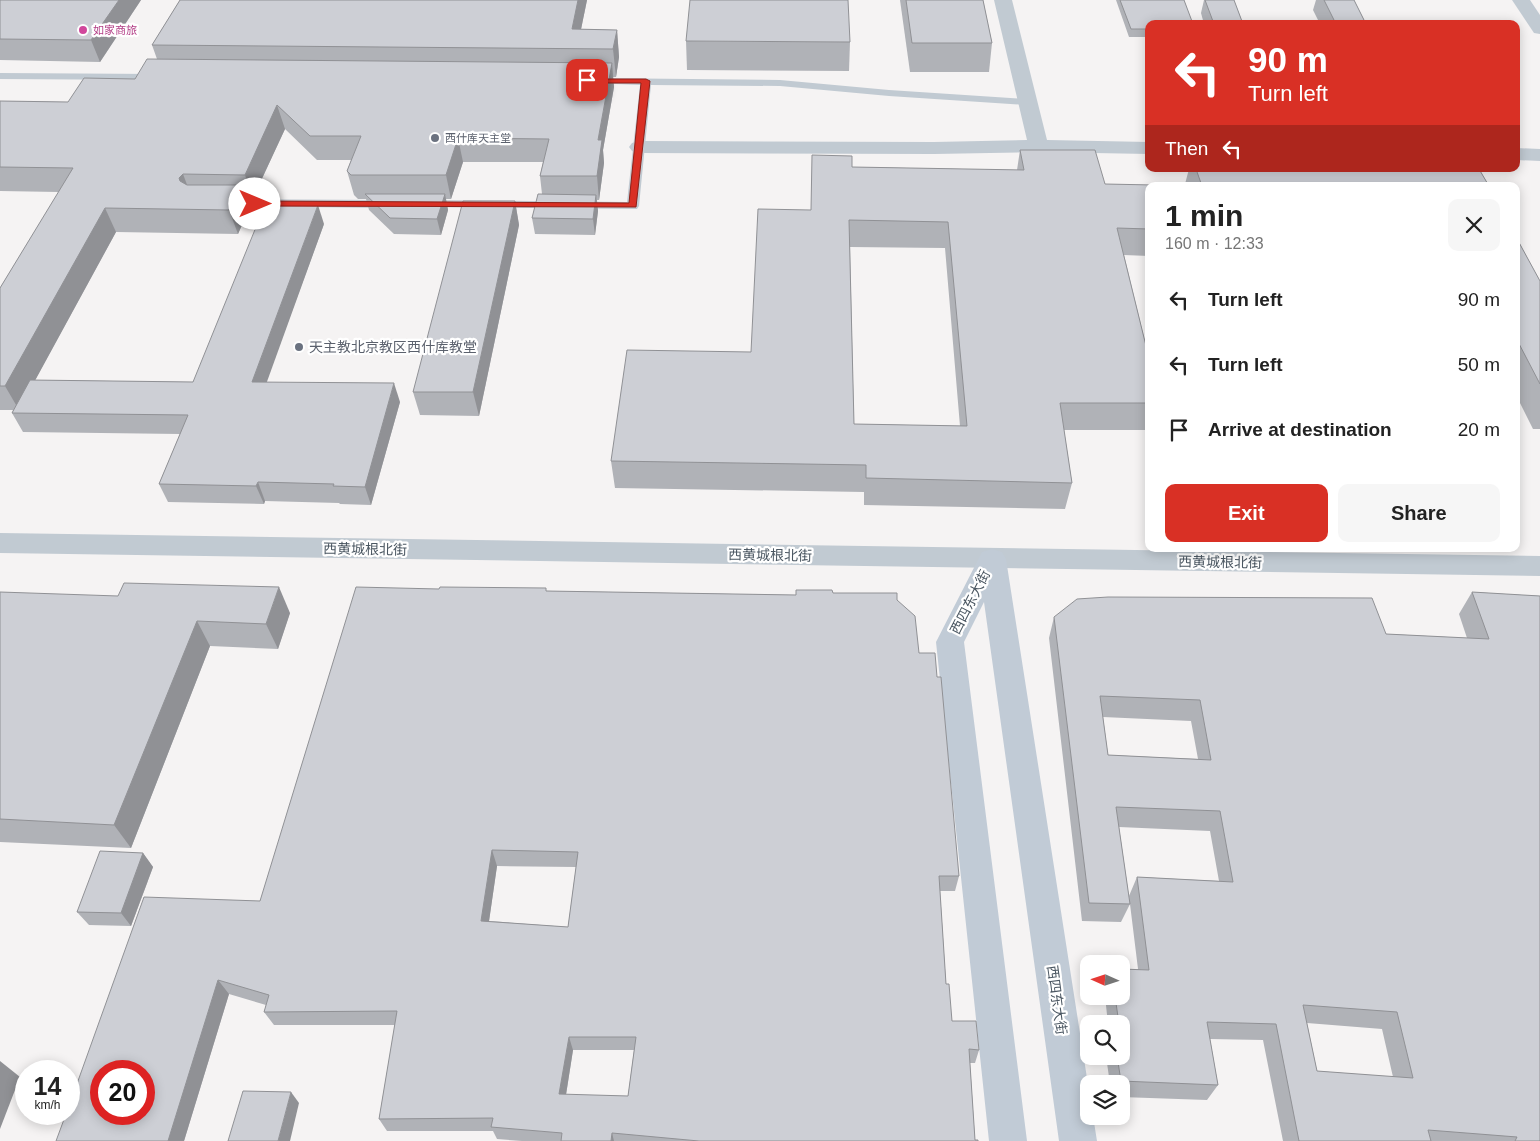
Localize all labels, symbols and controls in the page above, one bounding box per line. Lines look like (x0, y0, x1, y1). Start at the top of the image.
marker: 如家商旅 (77, 24, 89, 36)
place label: 如家商旅 (93, 24, 137, 36)
icon: left (1165, 40, 1230, 105)
text: 90 m (1248, 40, 1328, 79)
pin (566, 59, 608, 101)
icon: arrive (573, 66, 601, 94)
text: Turn left (1248, 81, 1328, 106)
marker: 西什库天主堂 (429, 132, 441, 144)
place label: 西什库天主堂 (445, 132, 511, 144)
icon: left (1218, 135, 1246, 163)
text: Then (1165, 138, 1208, 159)
position arrow (228, 177, 280, 229)
text: 1 min (1165, 199, 1243, 232)
button: close (1448, 199, 1500, 251)
text: 160 m · 12:33 (1165, 235, 1264, 252)
icon: left (1165, 286, 1193, 314)
text: Turn left (1208, 289, 1283, 310)
text: 90 m (1458, 289, 1500, 310)
place label: 天主教北京教区西什库教堂 (309, 339, 477, 355)
marker: 天主教北京教区西什库教堂 (293, 341, 305, 353)
icon: left (1165, 351, 1193, 379)
text: Turn left (1208, 354, 1283, 375)
text: 50 m (1458, 354, 1500, 375)
icon: arrive (1165, 416, 1193, 444)
text: Arrive at destination (1208, 419, 1392, 440)
text: 20 m (1458, 419, 1500, 440)
button: Exit (1165, 484, 1328, 542)
button: Share (1338, 484, 1500, 542)
street label: 西黄城根北街 (323, 540, 407, 558)
street label: 西黄城根北街 (728, 546, 812, 564)
street label: 西黄城根北街 (1178, 553, 1262, 571)
street label: 西四东大街 (947, 567, 993, 637)
north arrow (1080, 955, 1130, 1005)
map controls (1080, 955, 1130, 1125)
street label: 西四东大街 (1044, 964, 1070, 1036)
button: search (1080, 1015, 1130, 1065)
speed limit sign: 20 (90, 1060, 155, 1125)
text: 14 (34, 1072, 61, 1100)
button: layers (1080, 1075, 1130, 1125)
text: km/h (34, 1098, 61, 1112)

